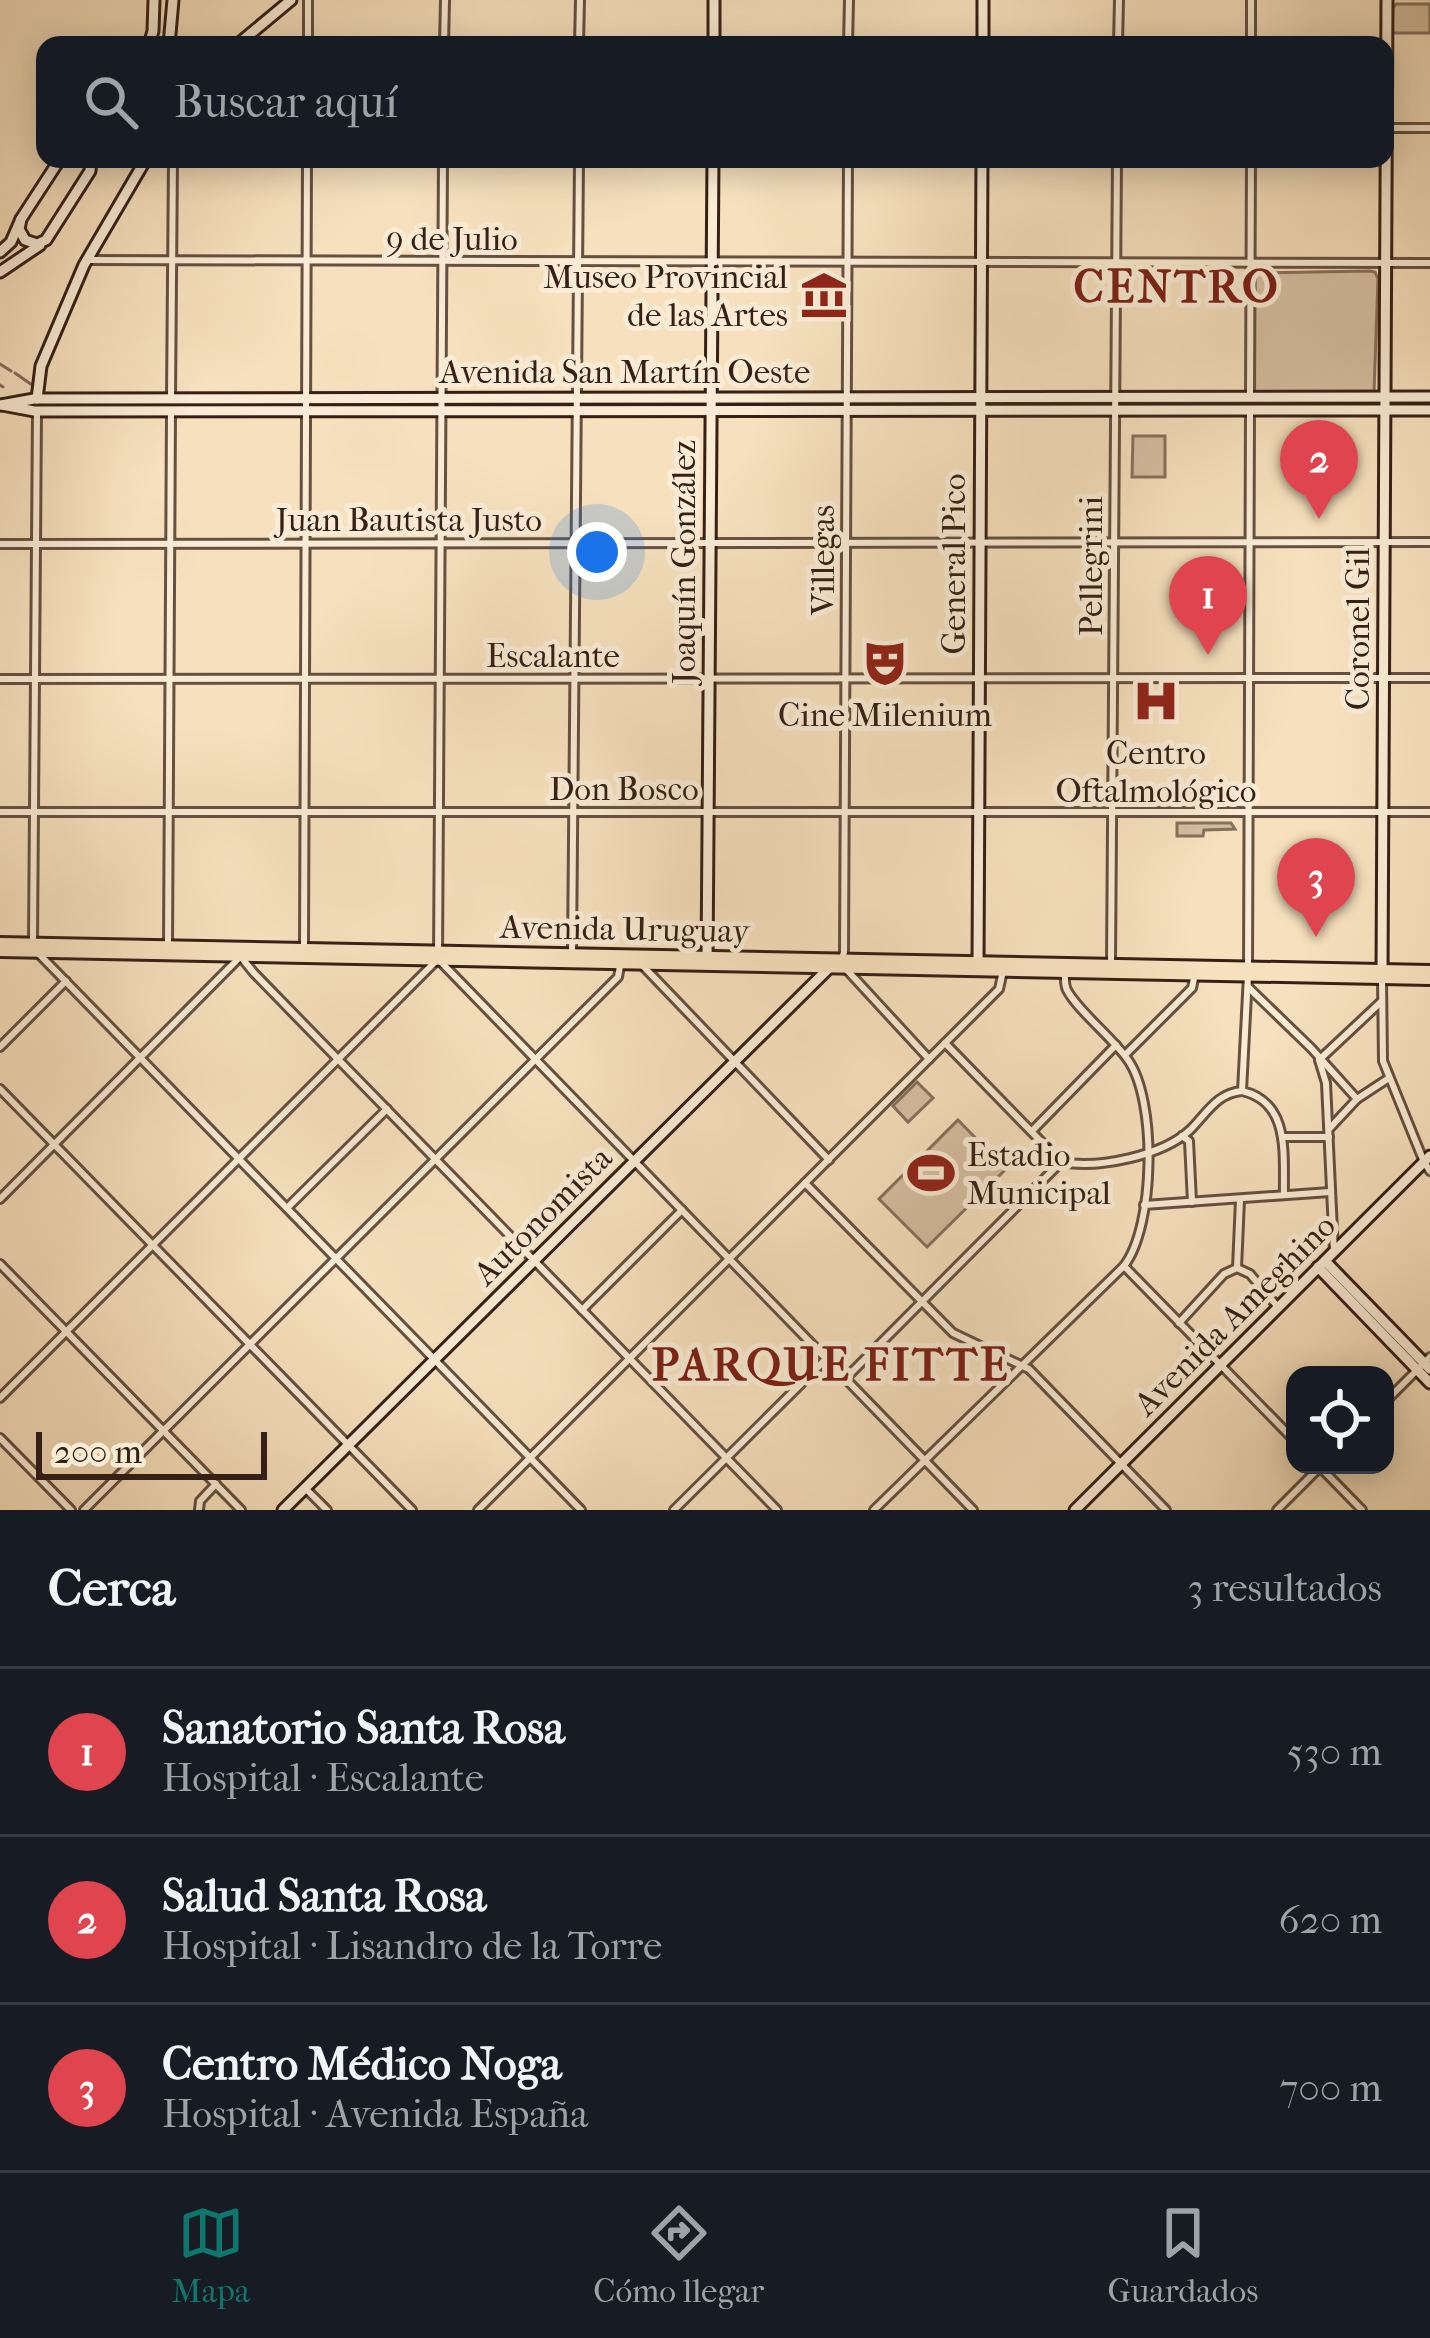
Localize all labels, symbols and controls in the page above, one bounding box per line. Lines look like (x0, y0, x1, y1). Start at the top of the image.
search box (36, 36, 1394, 168)
icon: search (78, 69, 144, 135)
text: Buscar aquí (174, 76, 398, 129)
street label: 9 de Julio (386, 220, 518, 259)
place label: Museo Provincial de las Artes (543, 258, 788, 335)
district label: CENTRO (1073, 261, 1281, 314)
museum icon: Museo Provincial de las Artes (799, 270, 849, 320)
street label: Avenida San Martín Oeste (438, 353, 810, 392)
pin: 2 (1280, 420, 1358, 519)
street label: Joaquín González (665, 440, 704, 687)
street label: General Pico (935, 473, 974, 655)
street label: Pellegrini (1072, 496, 1111, 636)
street label: Juan Bautista Justo (273, 501, 542, 540)
street label: Villegas (804, 505, 843, 616)
your location (567, 522, 627, 582)
street label: Coronel Gil (1339, 548, 1378, 710)
pin: 1 (1169, 556, 1247, 655)
street label: Escalante (486, 637, 620, 676)
theatre icon: Cine Milenium (860, 638, 910, 688)
hospital icon: Centro Oftalmológico (1131, 676, 1181, 726)
place label: Cine Milenium (778, 696, 993, 735)
place label: Centro Oftalmológico (1055, 734, 1257, 811)
street label: Don Bosco (549, 770, 699, 809)
pin: 3 (1277, 838, 1355, 937)
street label: Avenida Uruguay (498, 908, 751, 951)
place label: Estadio Municipal (967, 1136, 1111, 1213)
street label: Autonomista (464, 1138, 621, 1295)
sports icon: Estadio Municipal (906, 1148, 956, 1198)
street label: Avenida Ameghino (1125, 1206, 1344, 1425)
district label: PARQUE FITTE (652, 1339, 1010, 1392)
map controls (1286, 1366, 1394, 1474)
button: locate (1286, 1366, 1394, 1474)
scale bar (36, 1426, 267, 1479)
text: 200 m (54, 1433, 142, 1472)
text: Cerca (48, 1558, 175, 1618)
text: 3 resultados (1188, 1565, 1382, 1611)
text: Sanatorio Santa Rosa (162, 1702, 565, 1755)
text: 1 (80, 1729, 94, 1775)
text: 530 m (1287, 1729, 1382, 1775)
text: Hospital · Escalante (162, 1755, 484, 1801)
text: Salud Santa Rosa (162, 1870, 486, 1923)
text: 2 (77, 1897, 97, 1943)
text: 620 m (1279, 1897, 1382, 1943)
text: Hospital · Lisandro de la Torre (162, 1923, 662, 1969)
text: Centro Médico Noga (162, 2038, 561, 2091)
text: 3 (79, 2065, 95, 2111)
text: 700 m (1279, 2065, 1382, 2111)
text: Hospital · Avenida España (162, 2091, 588, 2137)
tab: Mapa (172, 2200, 250, 2311)
tab: Cómo llegar (593, 2200, 764, 2311)
tab: Guardados (1107, 2200, 1258, 2311)

